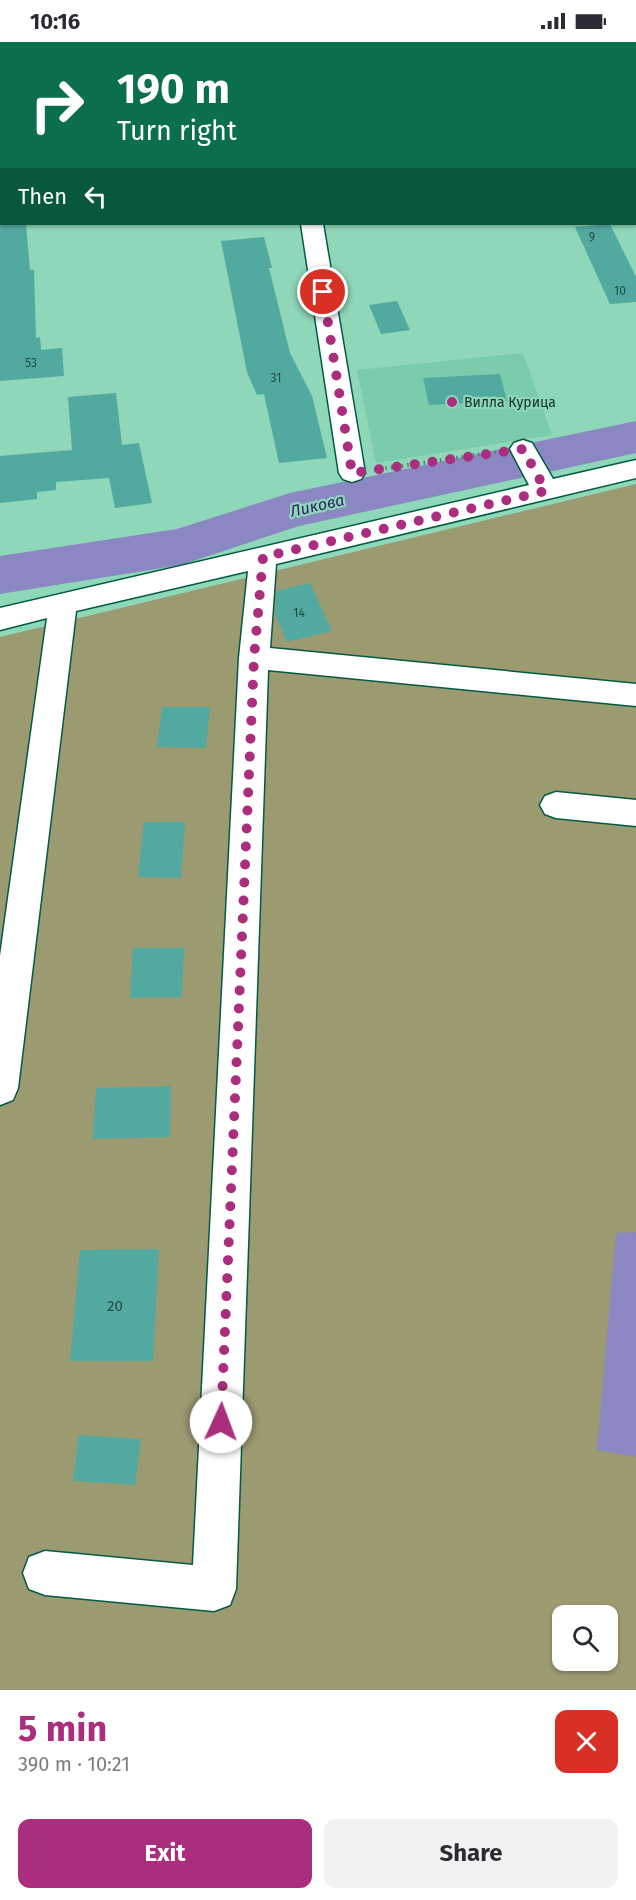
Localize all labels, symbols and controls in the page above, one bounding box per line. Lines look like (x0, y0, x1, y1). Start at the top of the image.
text: 10:16 (30, 8, 80, 35)
text: 190 m (117, 64, 230, 114)
icon: right (18, 66, 96, 144)
text: Turn right (117, 115, 237, 147)
icon: left (79, 180, 112, 213)
text: Then (18, 183, 67, 210)
house number: 9 (589, 230, 595, 244)
pin (297, 266, 348, 317)
icon: arrive (306, 275, 339, 308)
house number: 10 (614, 284, 626, 298)
house number: 53 (25, 356, 37, 370)
house number: 31 (271, 371, 281, 385)
place label: Вилла Курица (464, 394, 556, 411)
marker: Вилла Курица (445, 395, 459, 409)
water label: Ликова (287, 490, 346, 521)
house number: 14 (293, 606, 305, 620)
house number: 20 (107, 1297, 123, 1315)
position arrow (189, 1390, 253, 1454)
map controls (552, 1605, 618, 1671)
button: search (552, 1605, 618, 1671)
text: 5 min (18, 1707, 107, 1751)
button: close (555, 1710, 618, 1773)
text: 390 m · 10:21 (18, 1752, 130, 1776)
button: Exit (18, 1819, 312, 1888)
button: Share (324, 1819, 618, 1888)

